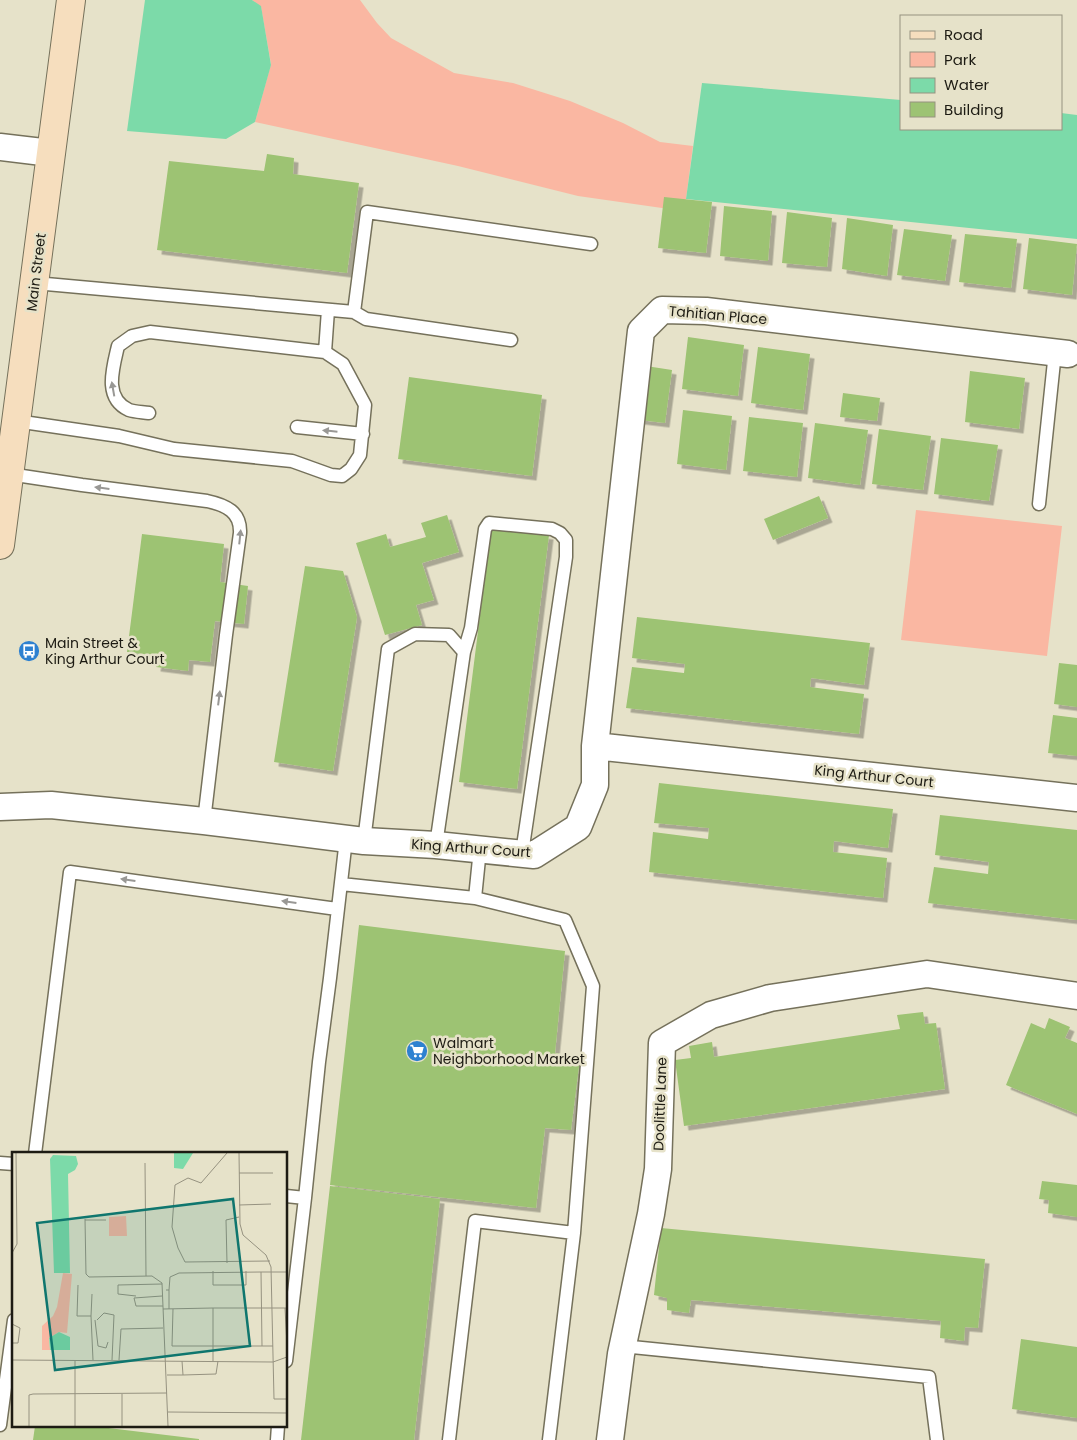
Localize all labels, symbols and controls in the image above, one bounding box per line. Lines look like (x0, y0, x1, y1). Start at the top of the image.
legend (900, 15, 1062, 130)
text: Road (944, 24, 983, 45)
text: Park (944, 49, 976, 70)
text: Water (944, 74, 990, 95)
text: Building (944, 99, 1004, 120)
street label: Main Street (21, 232, 51, 312)
street label: Tahitian Place (668, 301, 768, 329)
one-way arrow (109, 380, 117, 396)
one-way arrow (322, 426, 338, 434)
one-way arrow (93, 484, 109, 492)
one-way arrow (236, 529, 244, 545)
place label: Main Street & King Arthur Court (45, 633, 165, 669)
bus stop icon: Main Street & King Arthur Court (17, 639, 41, 663)
one-way arrow (215, 690, 223, 706)
street label: King Arthur Court (813, 760, 935, 792)
street label: King Arthur Court (411, 834, 531, 862)
one-way arrow (120, 876, 136, 884)
one-way arrow (281, 898, 297, 906)
place label: Walmart Neighborhood Market (433, 1033, 585, 1069)
supermarket icon: Walmart Neighborhood Market (405, 1039, 429, 1063)
street label: Doolittle Lane (648, 1056, 672, 1151)
inset map (12, 1152, 288, 1428)

